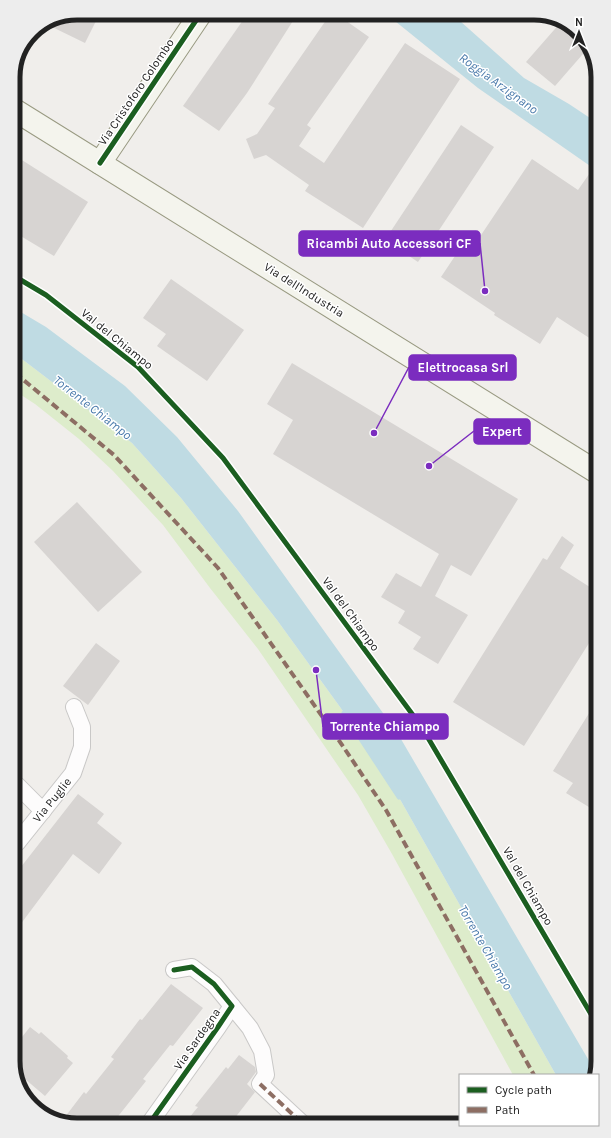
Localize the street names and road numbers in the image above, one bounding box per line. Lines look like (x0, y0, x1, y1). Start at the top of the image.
street label: Via Cristoforo Colombo (95, 36, 177, 148)
street label: Via dell'Industria (261, 260, 347, 320)
street label: Val del Chiampo (78, 306, 156, 372)
street label: Val del Chiampo (319, 574, 383, 654)
street label: Via Puglie (30, 775, 74, 825)
street label: Val del Chiampo (500, 844, 556, 928)
street label: Via Sardegna (171, 1006, 223, 1072)

